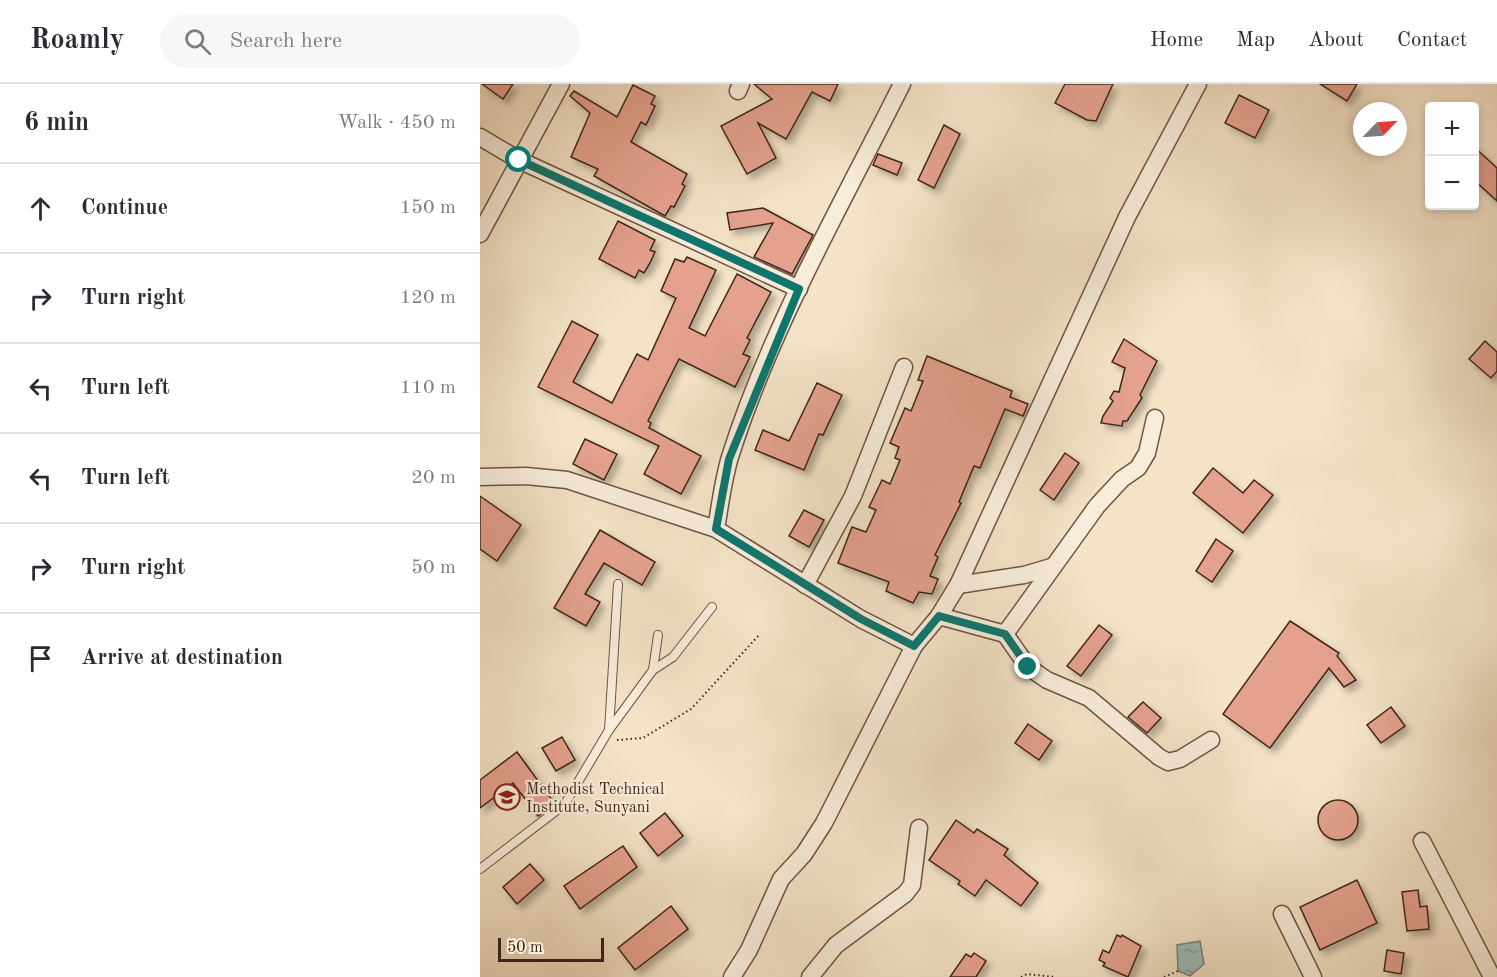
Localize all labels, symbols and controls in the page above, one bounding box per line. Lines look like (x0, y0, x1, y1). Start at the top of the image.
search box (160, 14, 580, 68)
icon: search (181, 25, 214, 58)
text: Roamly (30, 27, 124, 55)
text: Search here (229, 30, 342, 52)
text: Home (1150, 30, 1203, 51)
text: Map (1236, 30, 1275, 51)
text: About (1308, 30, 1364, 51)
text: Contact (1397, 30, 1467, 51)
north arrow (1353, 102, 1407, 156)
map controls (1425, 102, 1479, 210)
button: + (1425, 102, 1479, 156)
text: 6 min (24, 110, 89, 136)
text: Walk · 450 m (337, 113, 456, 133)
route start (505, 146, 531, 172)
button: − (1425, 156, 1479, 210)
icon: ahead (24, 192, 57, 225)
text: Continue (81, 197, 168, 219)
text: 150 m (400, 198, 456, 218)
icon: right (24, 282, 57, 315)
text: Turn right (81, 287, 185, 309)
text: 120 m (400, 288, 456, 308)
icon: left (24, 372, 57, 405)
text: Turn left (81, 377, 170, 399)
text: 110 m (400, 378, 456, 398)
icon: left (24, 462, 57, 495)
text: Turn left (81, 467, 170, 489)
text: 20 m (411, 468, 456, 488)
icon: right (24, 552, 57, 585)
text: Turn right (81, 557, 185, 579)
text: 50 m (411, 558, 456, 578)
icon: arrive (24, 642, 57, 675)
text: Arrive at destination (81, 647, 283, 669)
route end (1014, 653, 1040, 679)
school or university icon: Methodist Technical Institute, Sunyani (492, 782, 522, 812)
place label: Methodist Technical Institute, Sunyani (526, 782, 664, 816)
scale bar (498, 935, 604, 962)
text: 50 m (507, 940, 543, 956)

